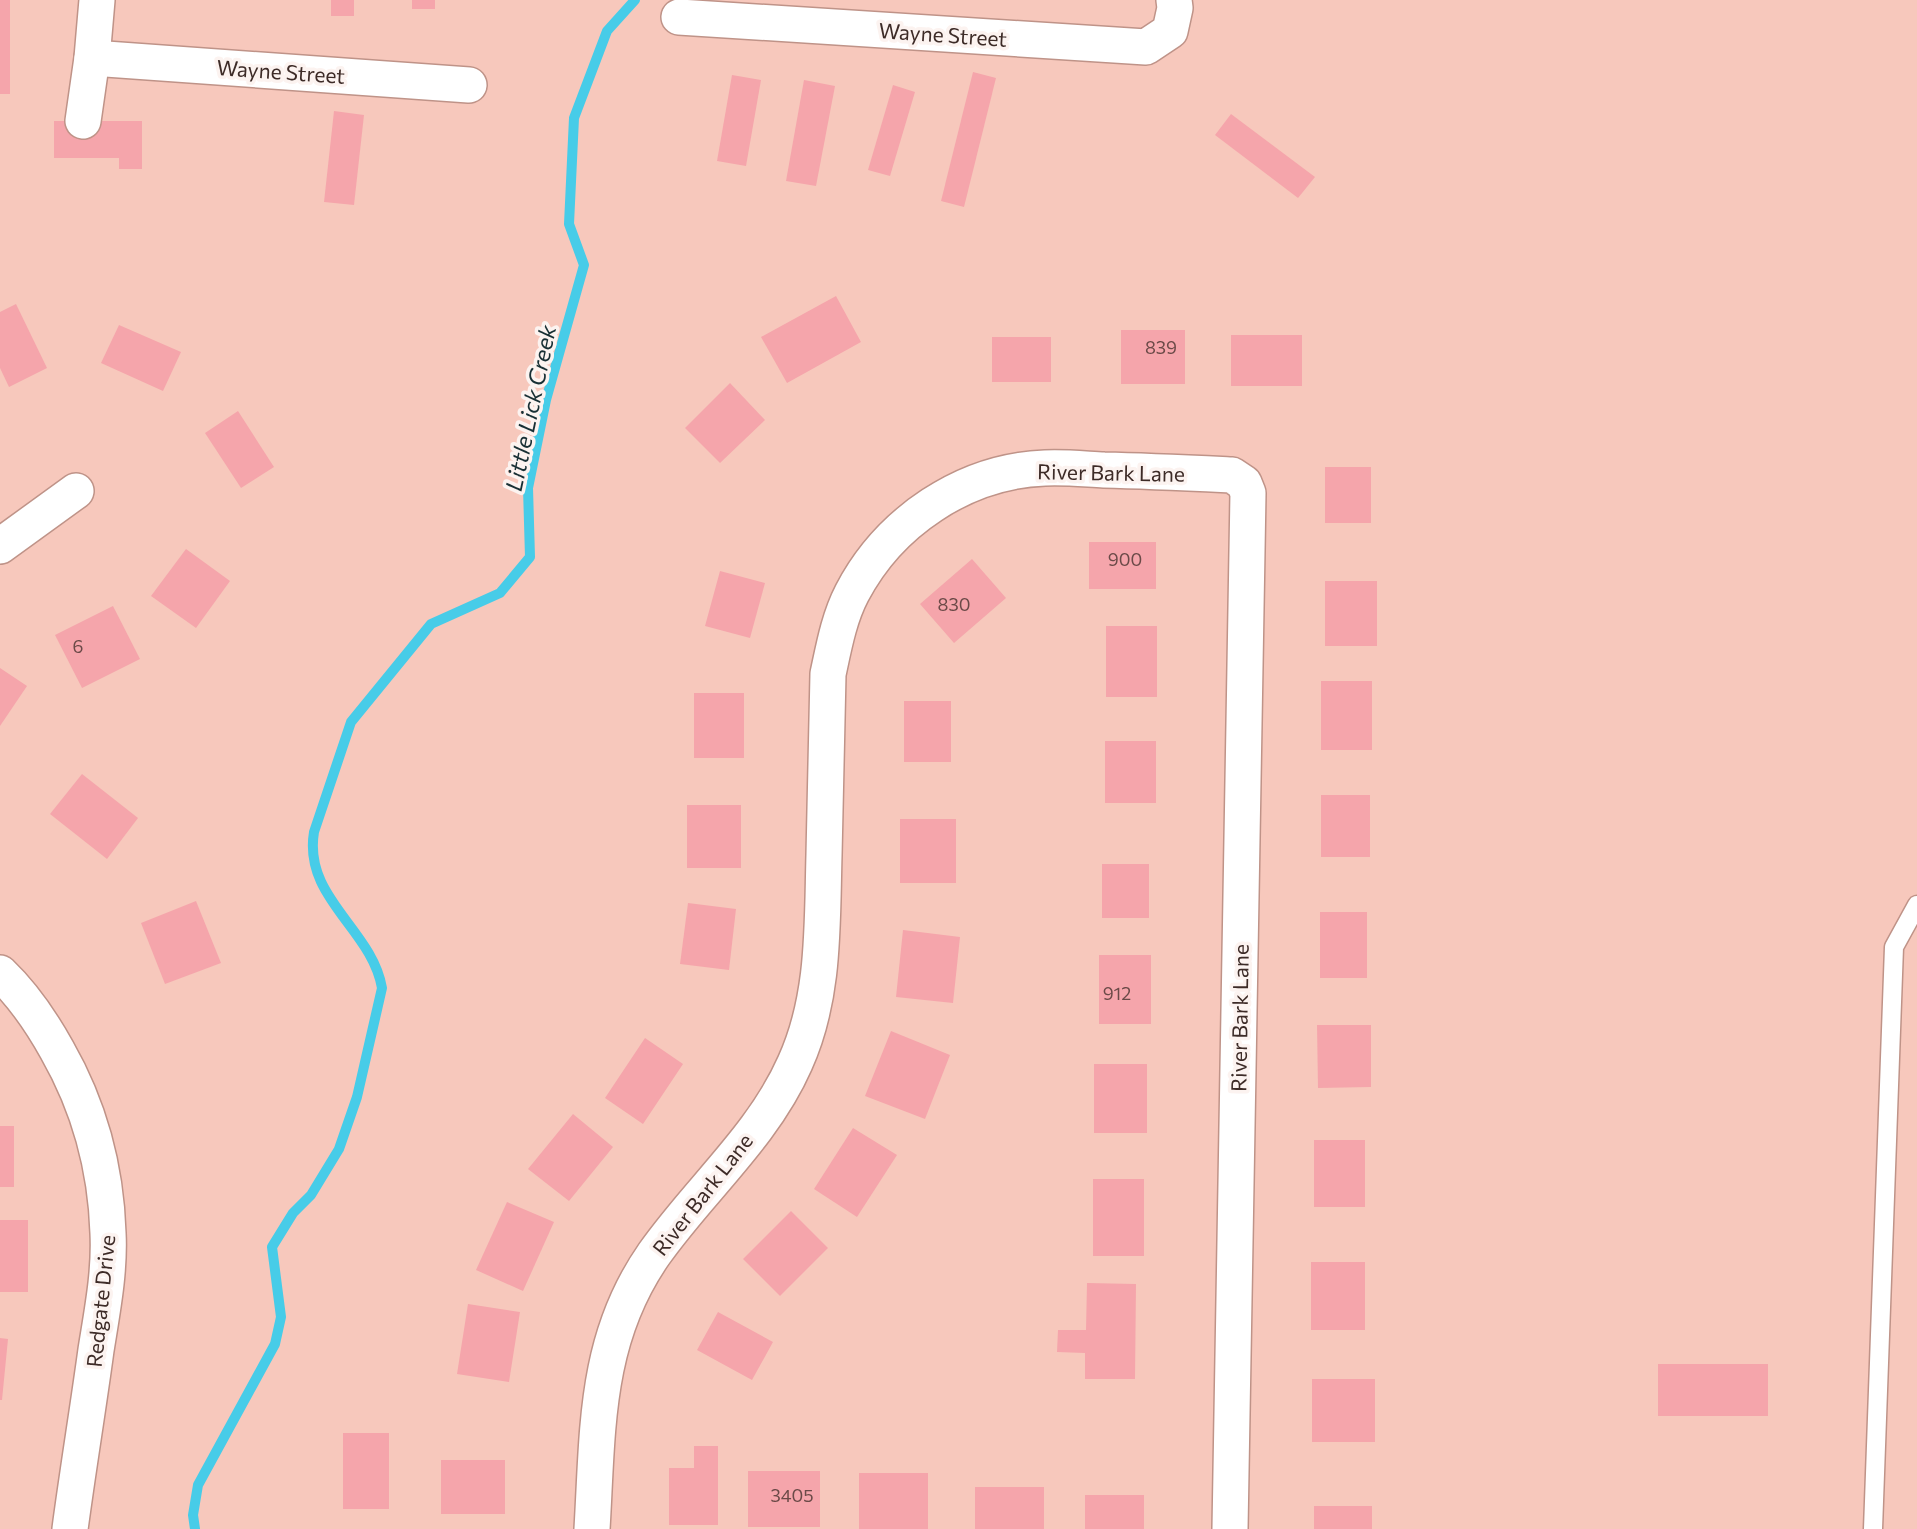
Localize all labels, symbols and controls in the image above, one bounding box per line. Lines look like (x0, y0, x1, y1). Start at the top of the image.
street label: Wayne Street (878, 17, 1008, 51)
street label: Wayne Street (216, 54, 346, 88)
water label: Little Lick Creek (499, 322, 561, 494)
house number: 839 (1145, 336, 1177, 358)
street label: River Bark Lane (1037, 458, 1185, 486)
house number: 900 (1108, 548, 1142, 570)
house number: 830 (938, 593, 970, 615)
house number: 6 (73, 635, 83, 657)
street label: River Bark Lane (1225, 944, 1253, 1092)
house number: 912 (1103, 982, 1131, 1004)
street label: River Bark Lane (647, 1128, 757, 1260)
street label: Redgate Drive (81, 1234, 119, 1368)
house number: 3405 (770, 1484, 814, 1506)

